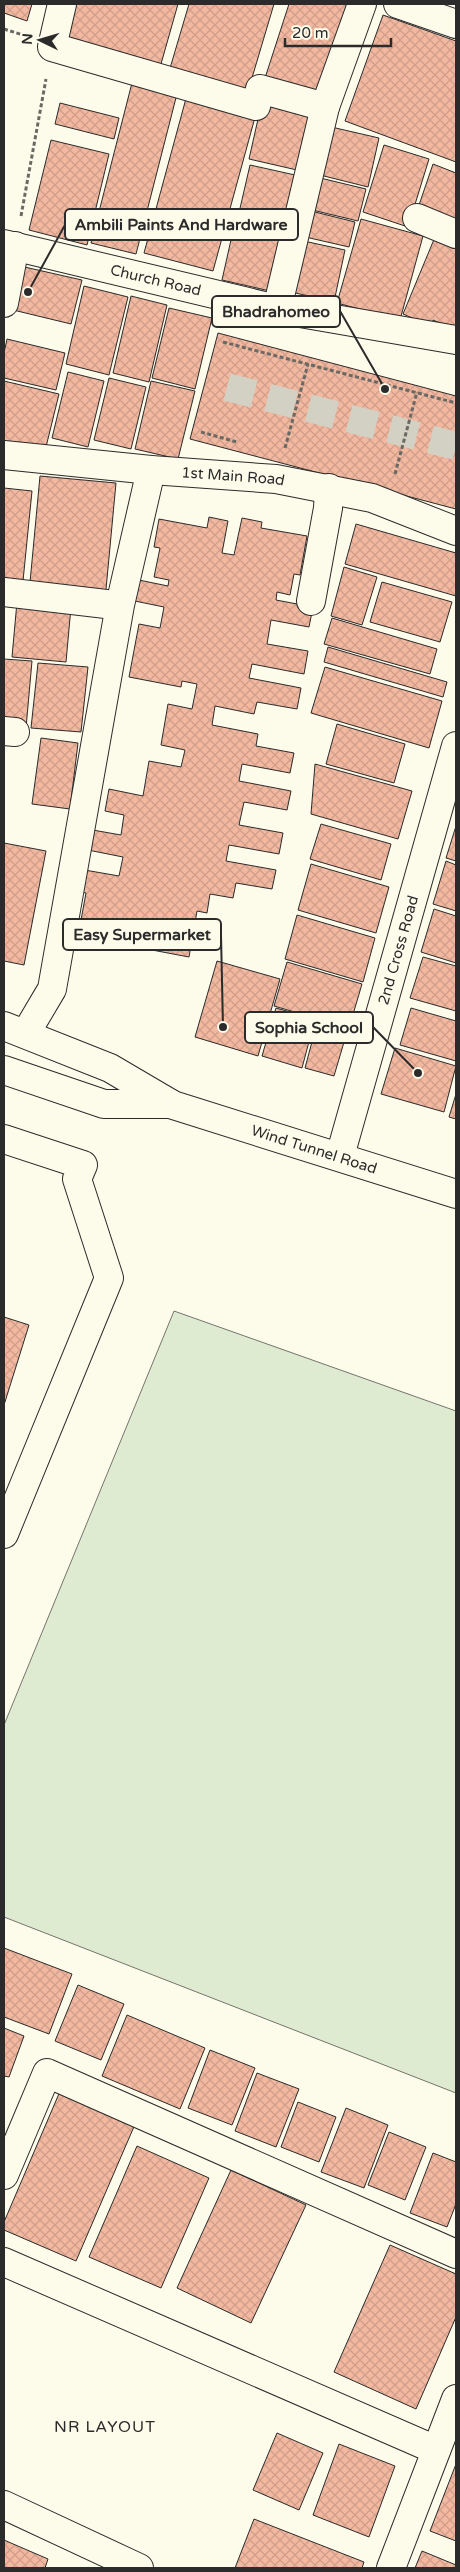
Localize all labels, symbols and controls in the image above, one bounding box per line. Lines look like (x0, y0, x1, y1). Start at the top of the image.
north arrow (15, 15, 65, 65)
scale bar (285, 15, 391, 47)
text: 20 m (292, 24, 329, 42)
text: N (19, 33, 37, 45)
callout: Ambili Paints And Hardware (65, 209, 298, 240)
text: Ambili Paints And Hardware (75, 215, 287, 235)
street label: Church Road (108, 261, 203, 300)
callout: Bhadrahomeo (212, 296, 340, 327)
text: Bhadrahomeo (222, 302, 330, 322)
street label: 1st Main Road (181, 463, 286, 490)
street label: 2nd Cross Road (374, 893, 422, 1007)
callout: Easy Supermarket (63, 919, 221, 950)
text: Easy Supermarket (73, 925, 212, 945)
callout: Sophia School (245, 1012, 373, 1043)
text: Sophia School (255, 1018, 363, 1038)
street label: Wind Tunnel Road (249, 1121, 379, 1178)
district label: NR LAYOUT (54, 2417, 156, 2437)

